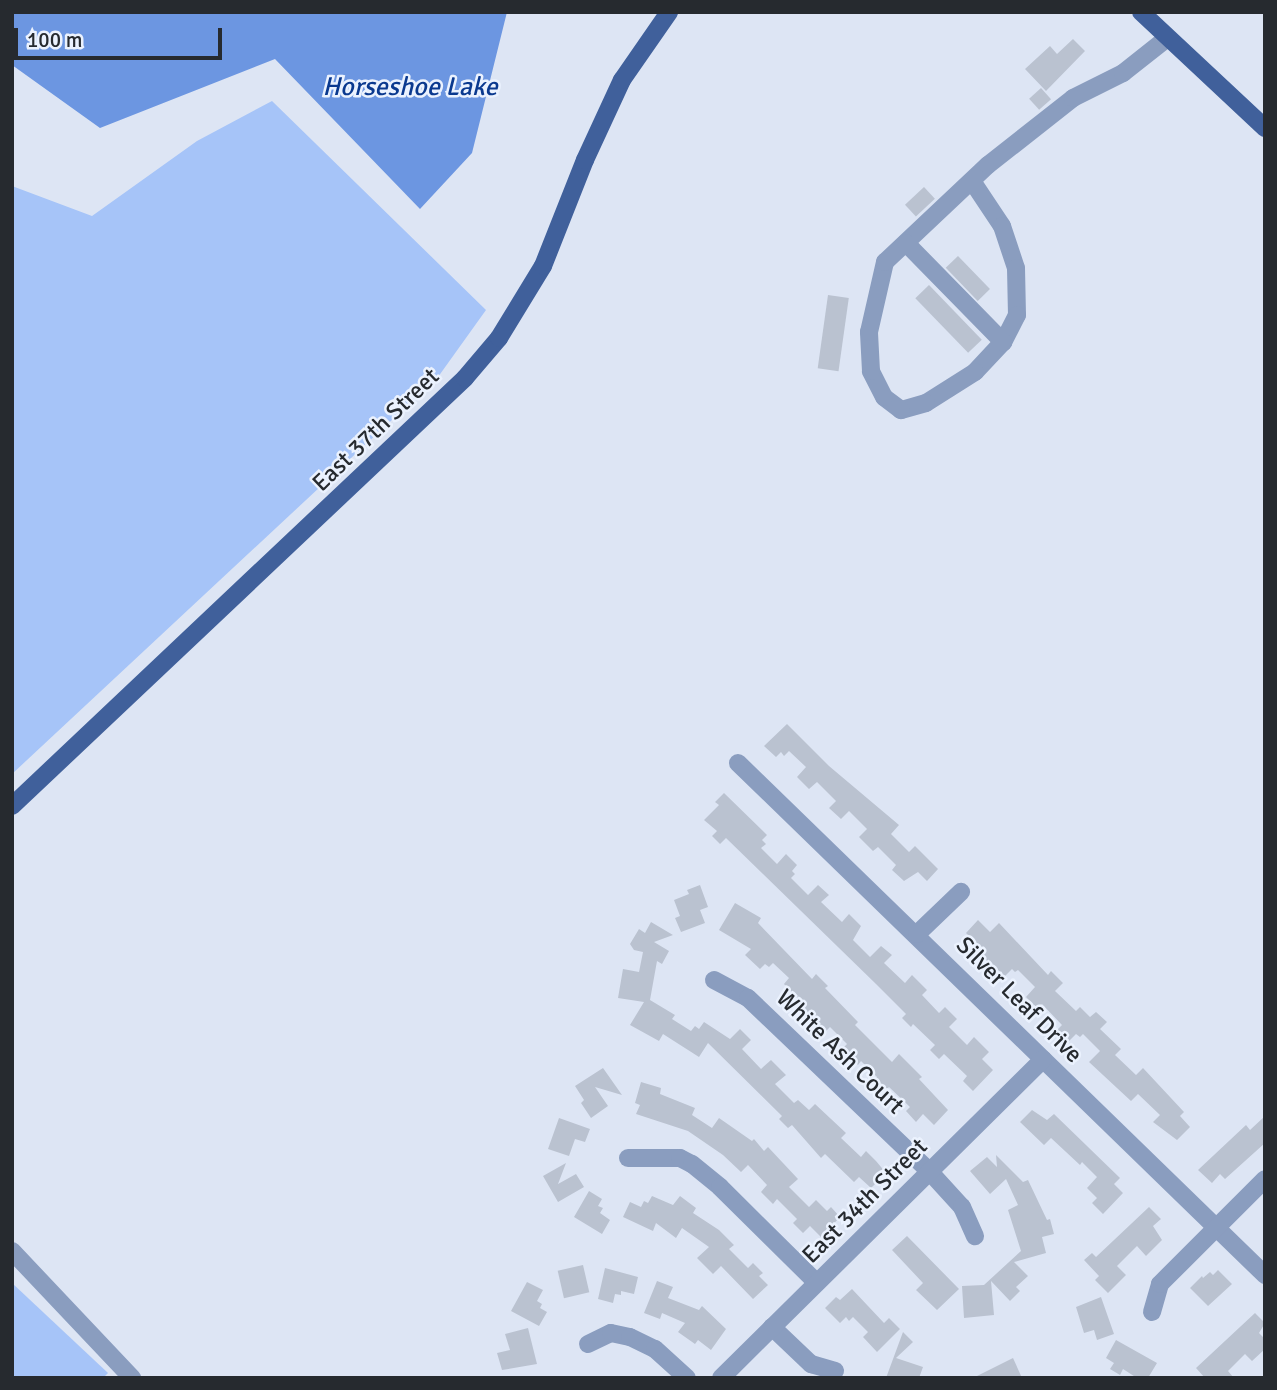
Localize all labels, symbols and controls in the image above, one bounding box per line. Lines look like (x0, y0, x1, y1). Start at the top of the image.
scale bar (18, 14, 226, 58)
text: 100 m (27, 27, 82, 53)
water label: Horseshoe Lake (323, 72, 497, 104)
street label: East 37th Street (307, 362, 445, 498)
street label: Silver Leaf Drive (950, 931, 1088, 1069)
street label: White Ash Court (770, 984, 910, 1120)
street label: East 34th Street (796, 1132, 934, 1270)

